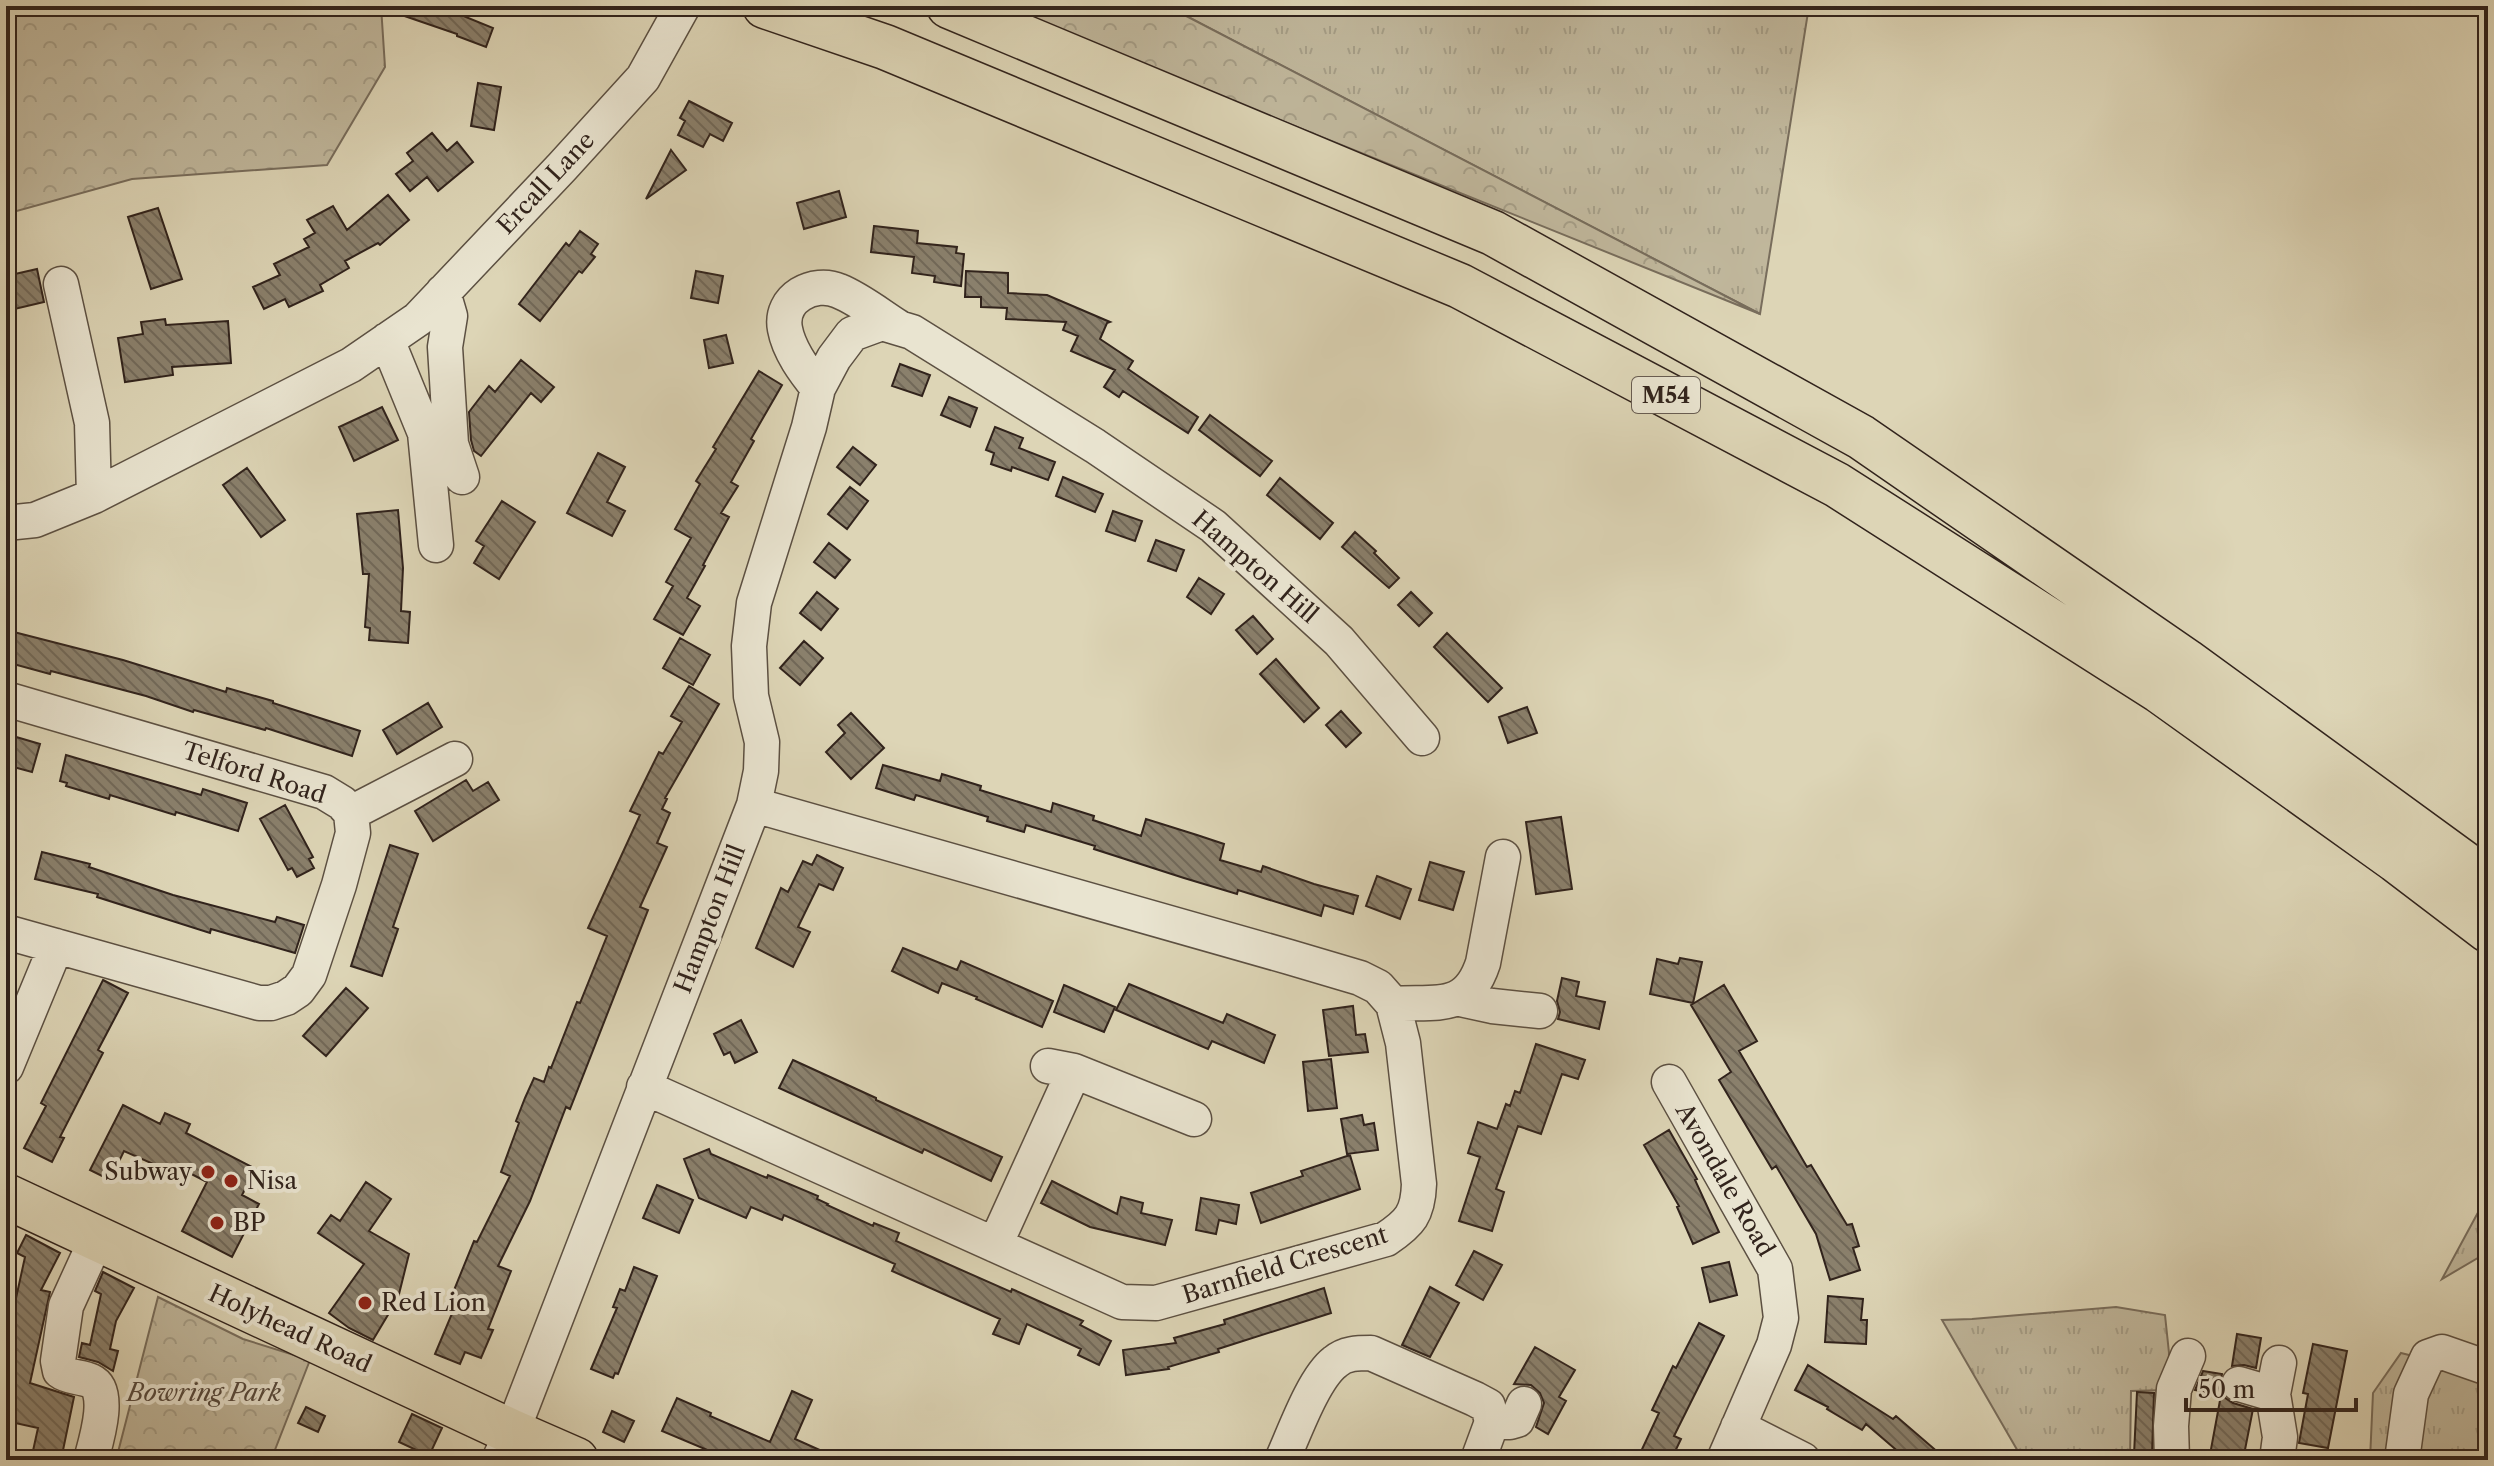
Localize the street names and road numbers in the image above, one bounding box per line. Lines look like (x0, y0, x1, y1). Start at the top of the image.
street label: Ercall Lane (491, 126, 600, 240)
road number: M54 (1632, 377, 1700, 413)
street label: Hampton Hill (1187, 504, 1324, 629)
street label: Telford Road (179, 736, 330, 810)
street label: Hampton Hill (668, 840, 751, 997)
street label: Avondale Road (1669, 1097, 1781, 1262)
street label: Barnfield Crescent (1179, 1219, 1391, 1310)
street label: Holyhead Road (204, 1278, 377, 1379)

